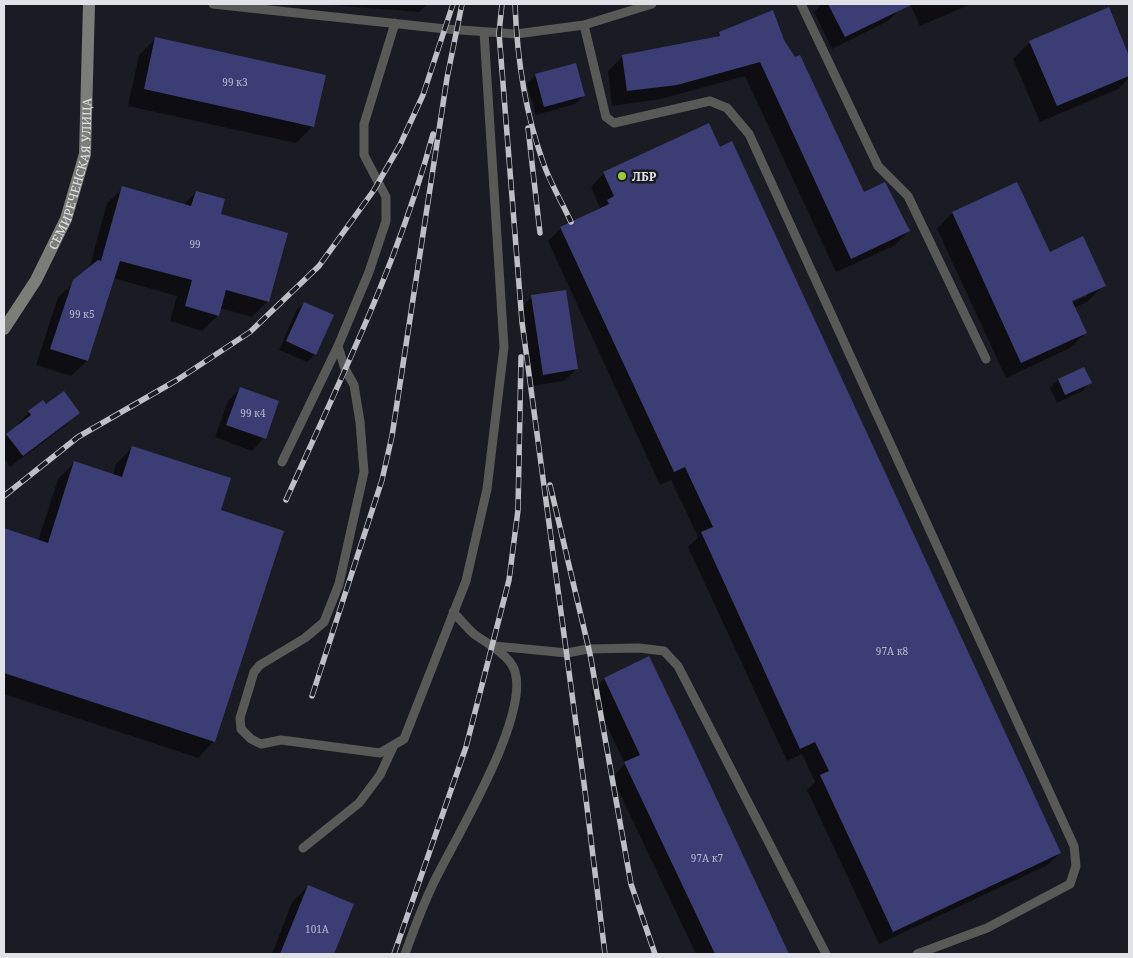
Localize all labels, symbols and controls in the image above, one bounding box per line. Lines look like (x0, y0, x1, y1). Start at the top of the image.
house number: 99 к3 (222, 75, 248, 89)
street label: СЕМИРЕЧЕНСКАЯ УЛИЦА (44, 97, 95, 252)
place label: ЛБР (632, 168, 657, 185)
marker: ЛБР (616, 170, 628, 182)
house number: 99 (189, 237, 201, 251)
house number: 99 к5 (69, 307, 95, 321)
house number: 99 к4 (240, 406, 266, 420)
house number: 97А к8 (876, 644, 909, 658)
house number: 97А к7 (691, 851, 724, 865)
house number: 101А (305, 922, 330, 936)

